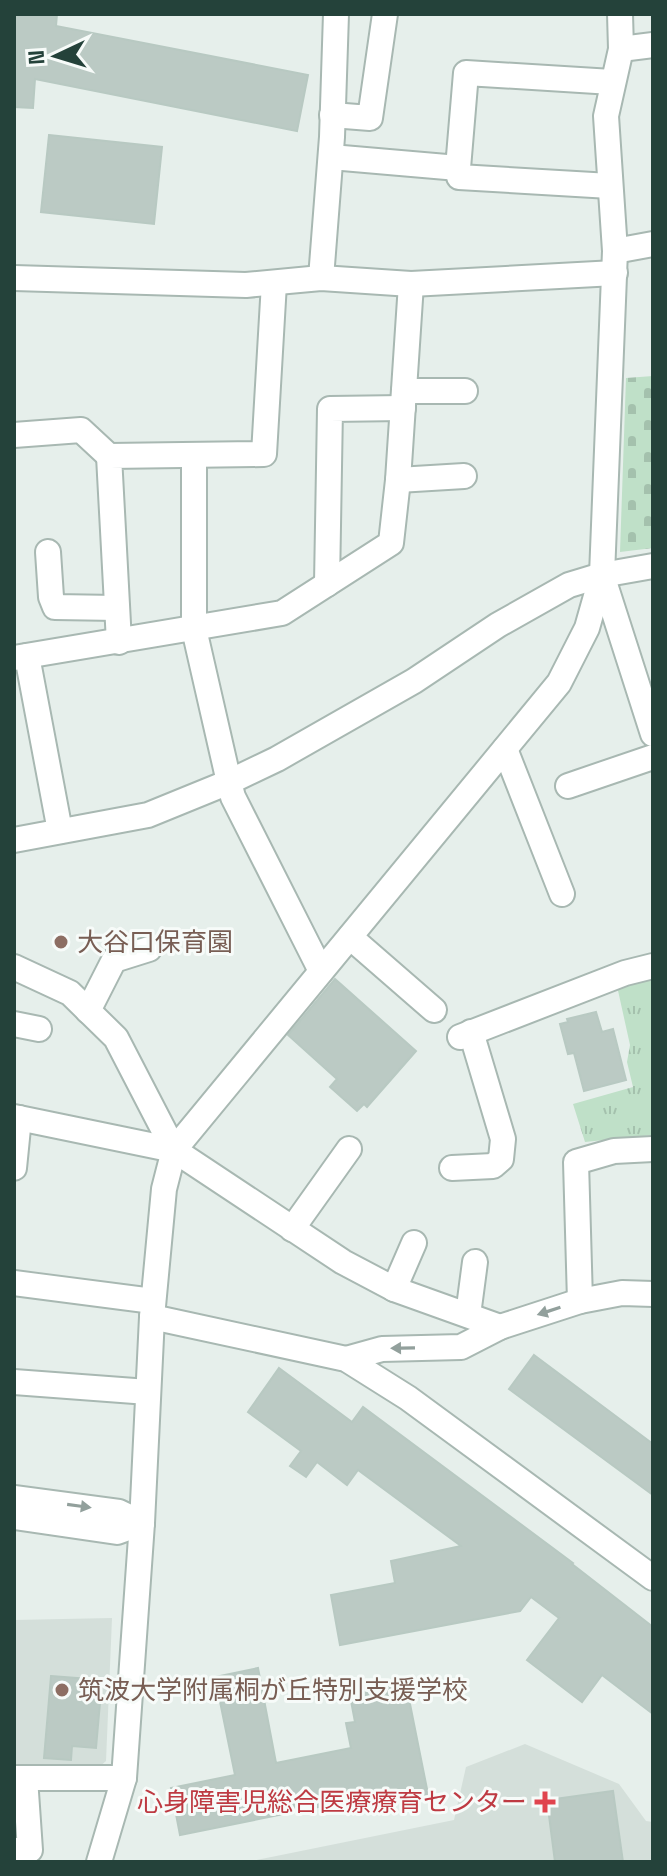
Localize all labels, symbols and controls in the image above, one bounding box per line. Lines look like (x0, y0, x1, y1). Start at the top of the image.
north arrow (16, 16, 96, 96)
text: N (22, 49, 51, 66)
place label: 大谷口保育園 (77, 925, 233, 959)
marker: 大谷口保育園 (52, 933, 70, 951)
one-way arrow (537, 1305, 561, 1318)
one-way arrow (390, 1342, 415, 1354)
one-way arrow (67, 1500, 92, 1513)
place label: 筑波大学附属桐が丘特別支援学校 (78, 1673, 468, 1707)
marker: 筑波大学附属桐が丘特別支援学校 (53, 1681, 71, 1699)
place label: 心身障害児総合医療療育センター (137, 1785, 527, 1819)
marker: 心身障害児総合医療療育センター (534, 1791, 556, 1813)

